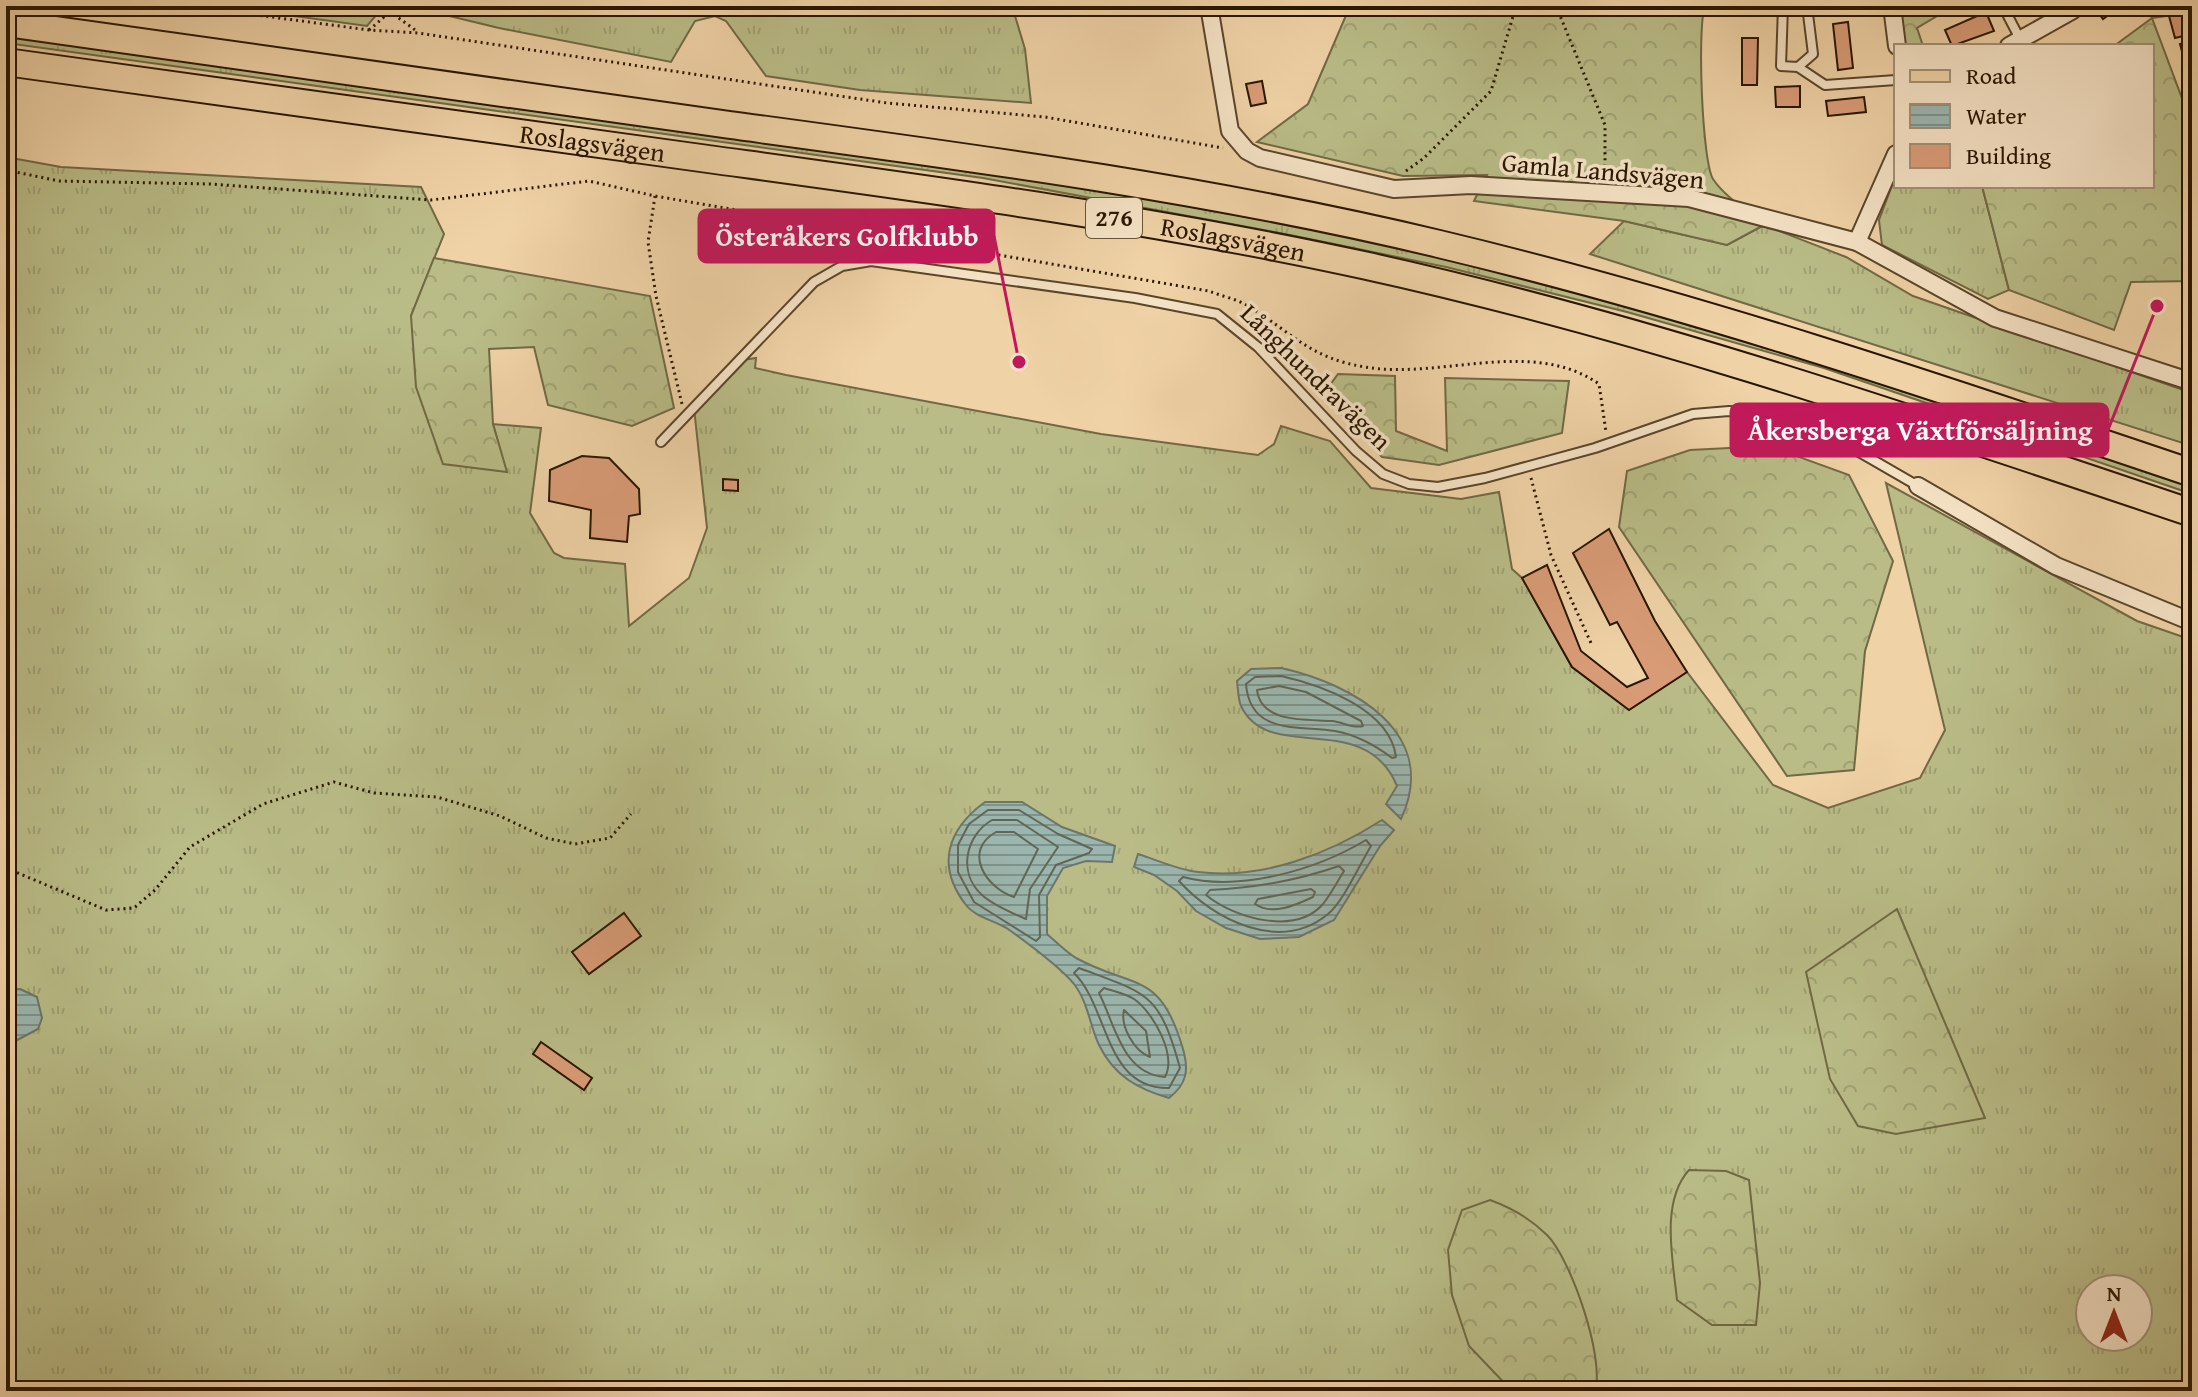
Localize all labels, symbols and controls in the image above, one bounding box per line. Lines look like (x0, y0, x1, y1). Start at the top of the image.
legend (1894, 44, 2154, 188)
text: Road (1966, 58, 2016, 93)
text: Water (1966, 98, 2027, 133)
street label: Roslagsvägen (517, 113, 668, 172)
text: Building (1966, 138, 2051, 173)
street label: Gamla Landsvägen (1500, 142, 1706, 199)
road number: 276 (1086, 198, 1142, 238)
street label: Roslagsvägen (1158, 206, 1309, 272)
callout: Österåkers Golfklubb (699, 210, 994, 262)
text: Österåkers Golfklubb (715, 215, 979, 256)
street label: Långhundravägen (1232, 294, 1401, 459)
callout: Åkersberga Växtförsäljning (1731, 404, 2108, 456)
text: Åkersberga Växtförsäljning (1747, 409, 2093, 450)
north arrow (2074, 1273, 2154, 1353)
text: N (2107, 1277, 2122, 1309)

